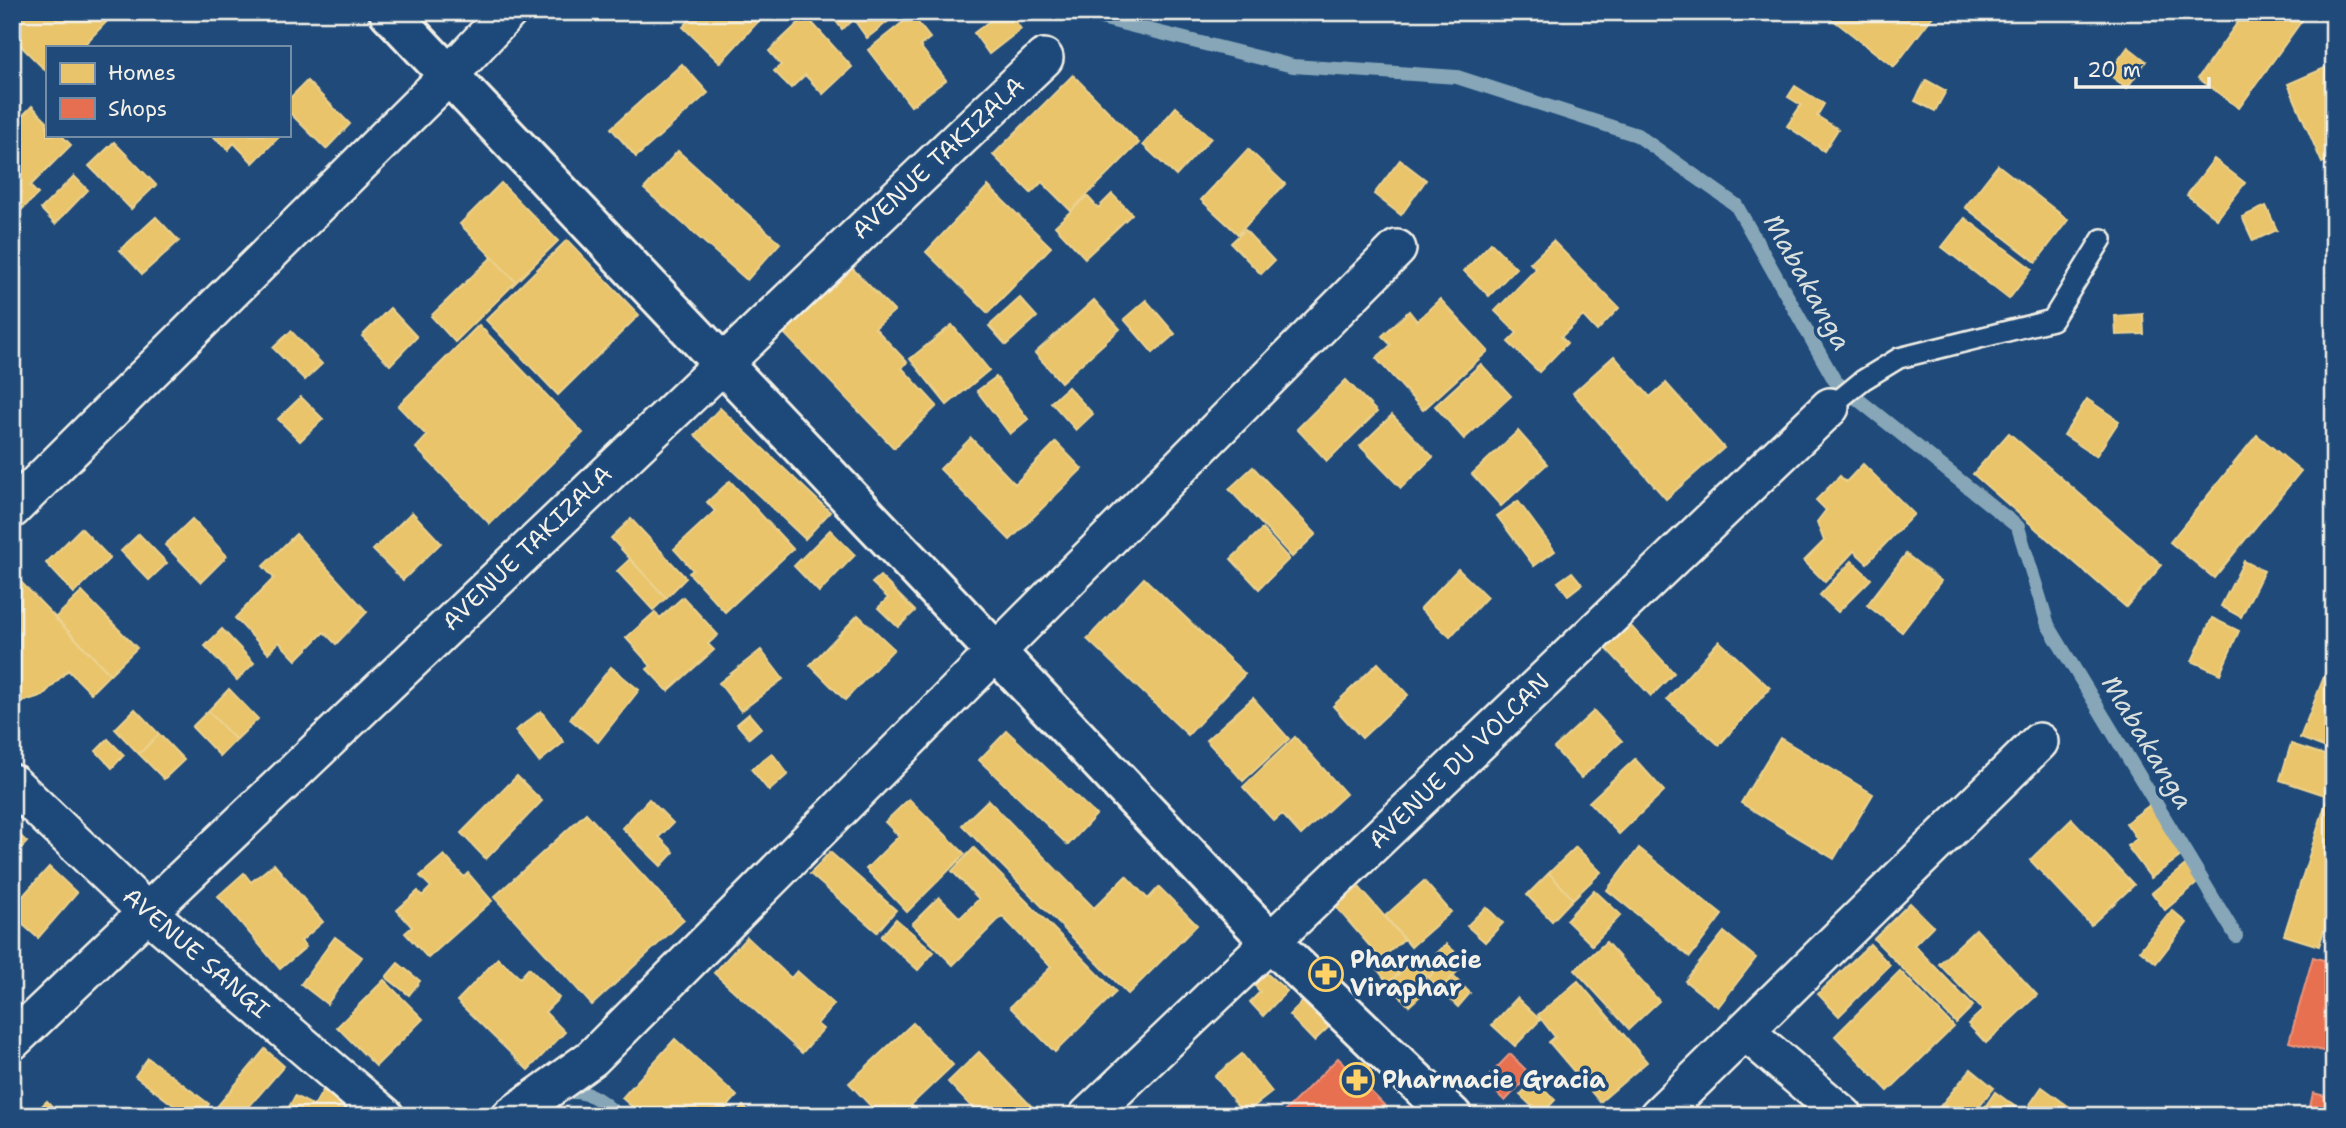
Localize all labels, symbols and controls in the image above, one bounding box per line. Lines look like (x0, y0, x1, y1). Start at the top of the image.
legend (46, 46, 290, 136)
scale bar (2076, 46, 2210, 90)
text: 20 m (2087, 56, 2141, 84)
text: Homes (108, 59, 176, 87)
street label: AVENUE TAKIZALA (845, 70, 1031, 246)
text: Shops (108, 95, 167, 123)
water label: Mabakanga (1756, 207, 1860, 357)
street label: AVENUE TAKIZALA (435, 458, 619, 638)
street label: AVENUE DU VOLCAN (1362, 666, 1556, 856)
water label: Mabakanga (2094, 668, 2202, 816)
street label: AVENUE SANGI (116, 880, 276, 1026)
place label: Pharmacie Viraphar (1350, 944, 1482, 1004)
pharmacy icon: Pharmacie Viraphar (1307, 955, 1345, 993)
pharmacy icon: Pharmacie Gracia (1338, 1061, 1376, 1099)
place label: Pharmacie Gracia (1382, 1064, 1606, 1096)

